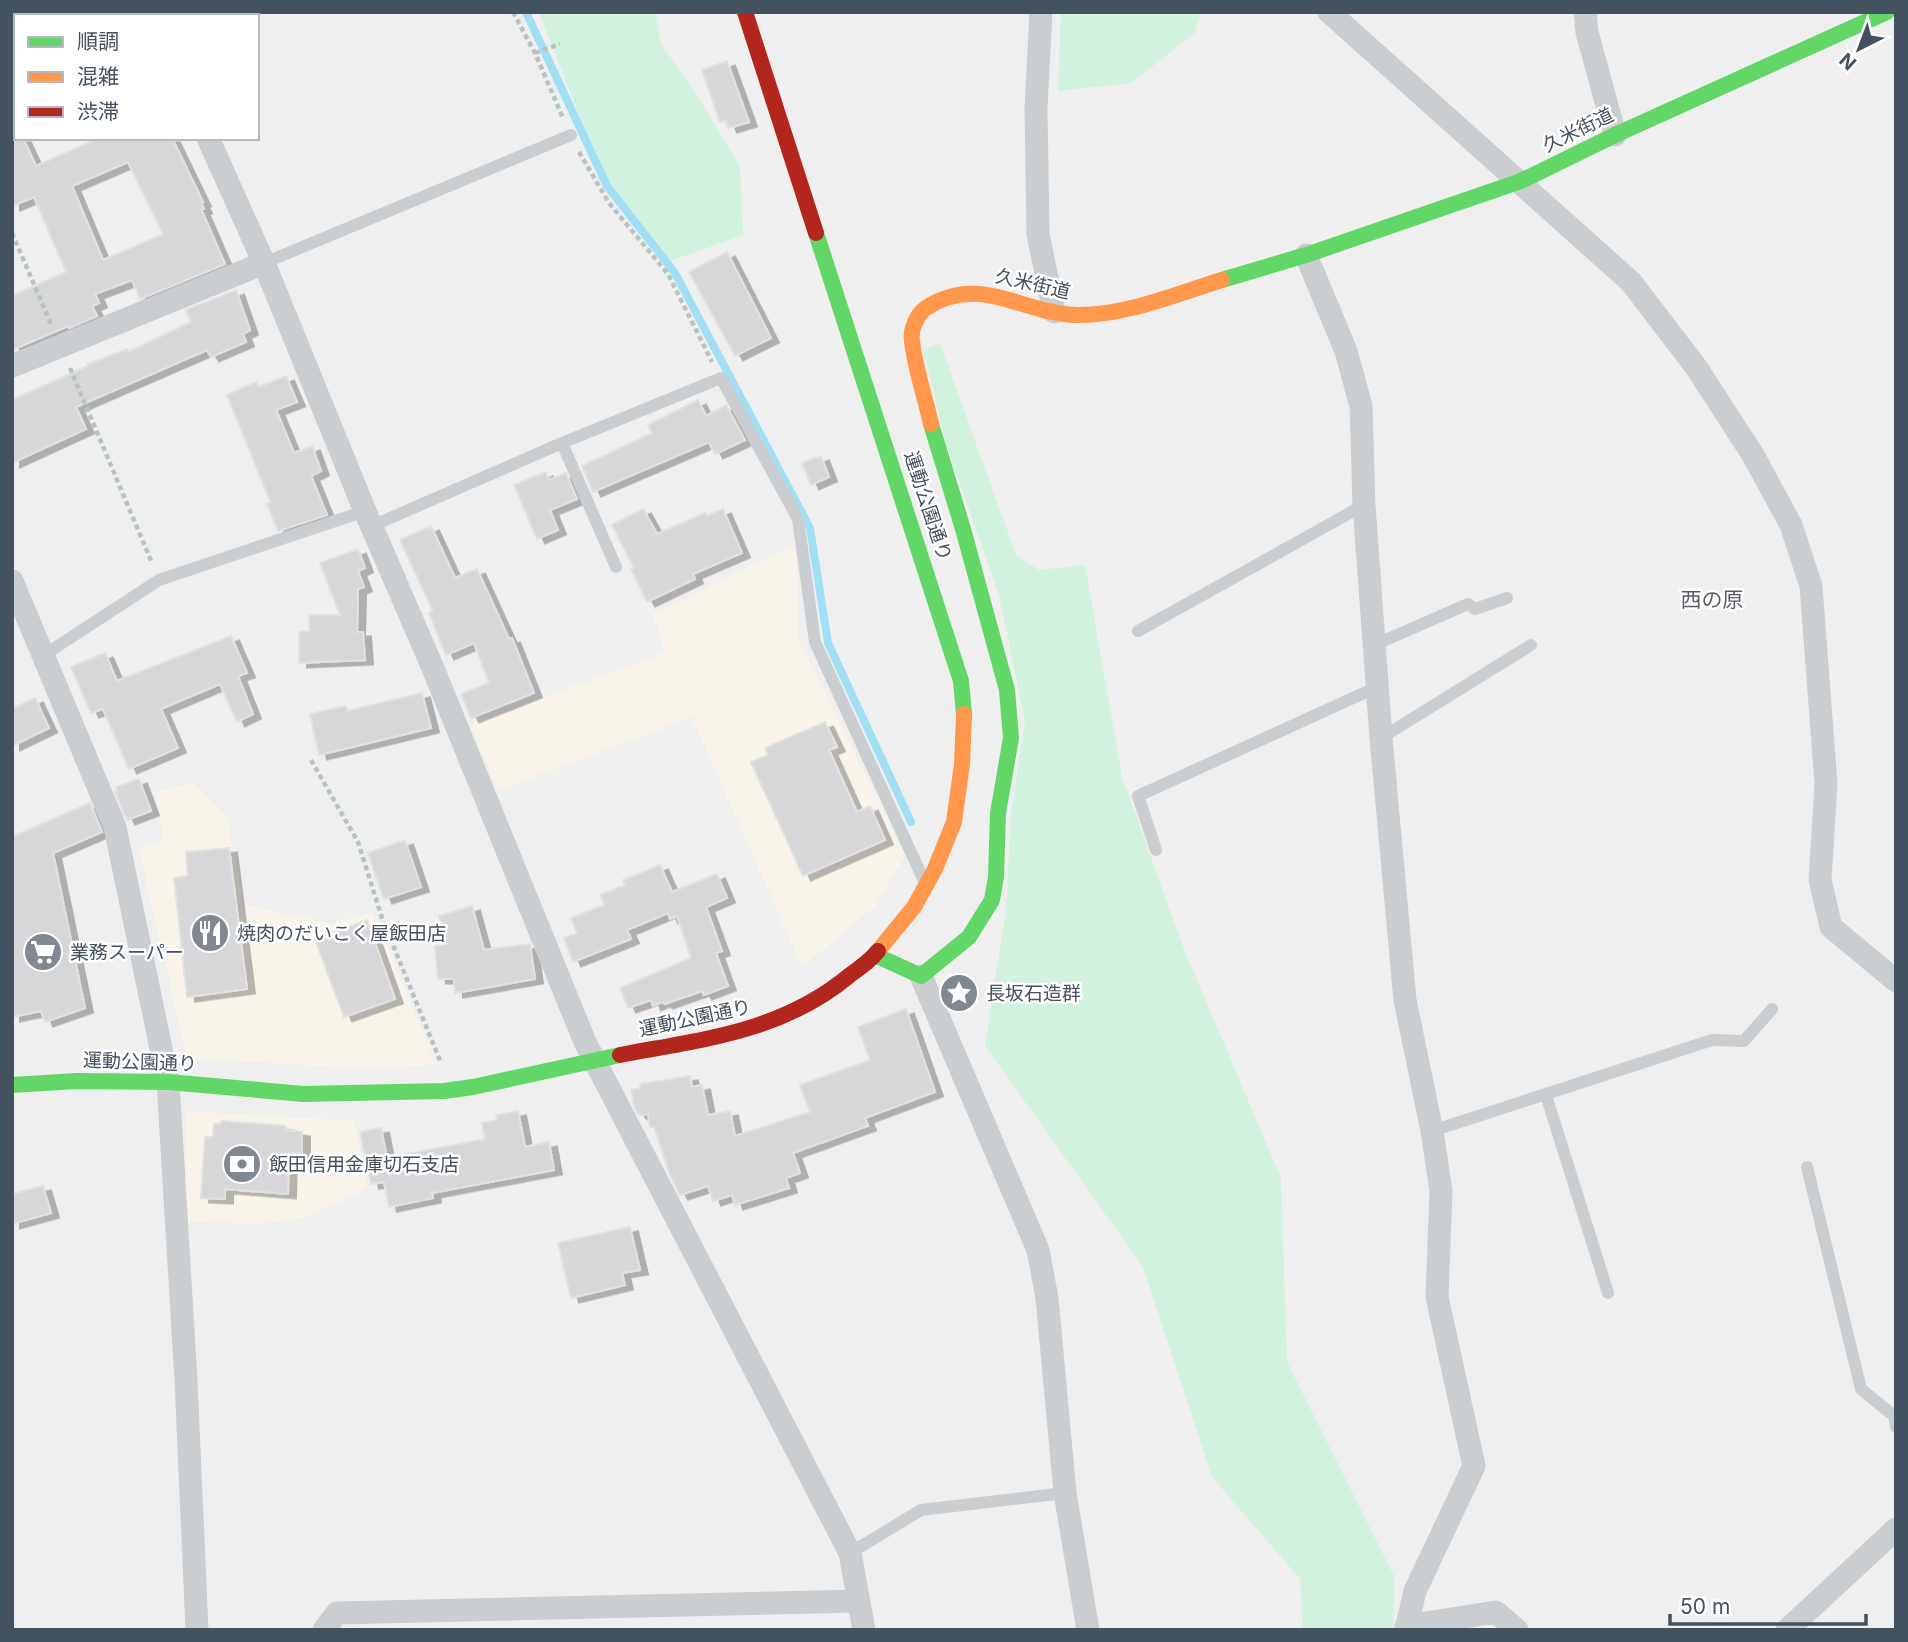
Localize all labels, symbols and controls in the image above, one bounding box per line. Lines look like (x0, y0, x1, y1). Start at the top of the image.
legend (14, 14, 259, 140)
north arrow (1824, 14, 1894, 84)
text: 順調 (77, 29, 119, 54)
text: N (1835, 48, 1861, 75)
text: 混雑 (77, 64, 119, 89)
text: 渋滞 (77, 99, 119, 124)
street label: 久米街道 (1539, 103, 1617, 157)
street label: 久米街道 (993, 264, 1073, 304)
street label: 運動公園通り (899, 448, 957, 564)
district label: 西の原 (1681, 587, 1744, 612)
restaurant icon: 焼肉のだいこく屋飯田店 (189, 912, 231, 954)
place label: 焼肉のだいこく屋飯田店 (237, 922, 446, 945)
supermarket icon: 業務スーパー (22, 931, 64, 973)
place label: 業務スーパー (70, 941, 184, 964)
place icon: 長坂石造群 (938, 972, 980, 1014)
place label: 長坂石造群 (986, 982, 1081, 1005)
street label: 運動公園通り (637, 995, 753, 1041)
street label: 運動公園通り (83, 1049, 197, 1075)
bank icon: 飯田信用金庫切石支店 (221, 1143, 263, 1185)
place label: 飯田信用金庫切石支店 (269, 1153, 459, 1176)
scale bar (1670, 1582, 1866, 1626)
text: 50 m (1680, 1594, 1730, 1619)

